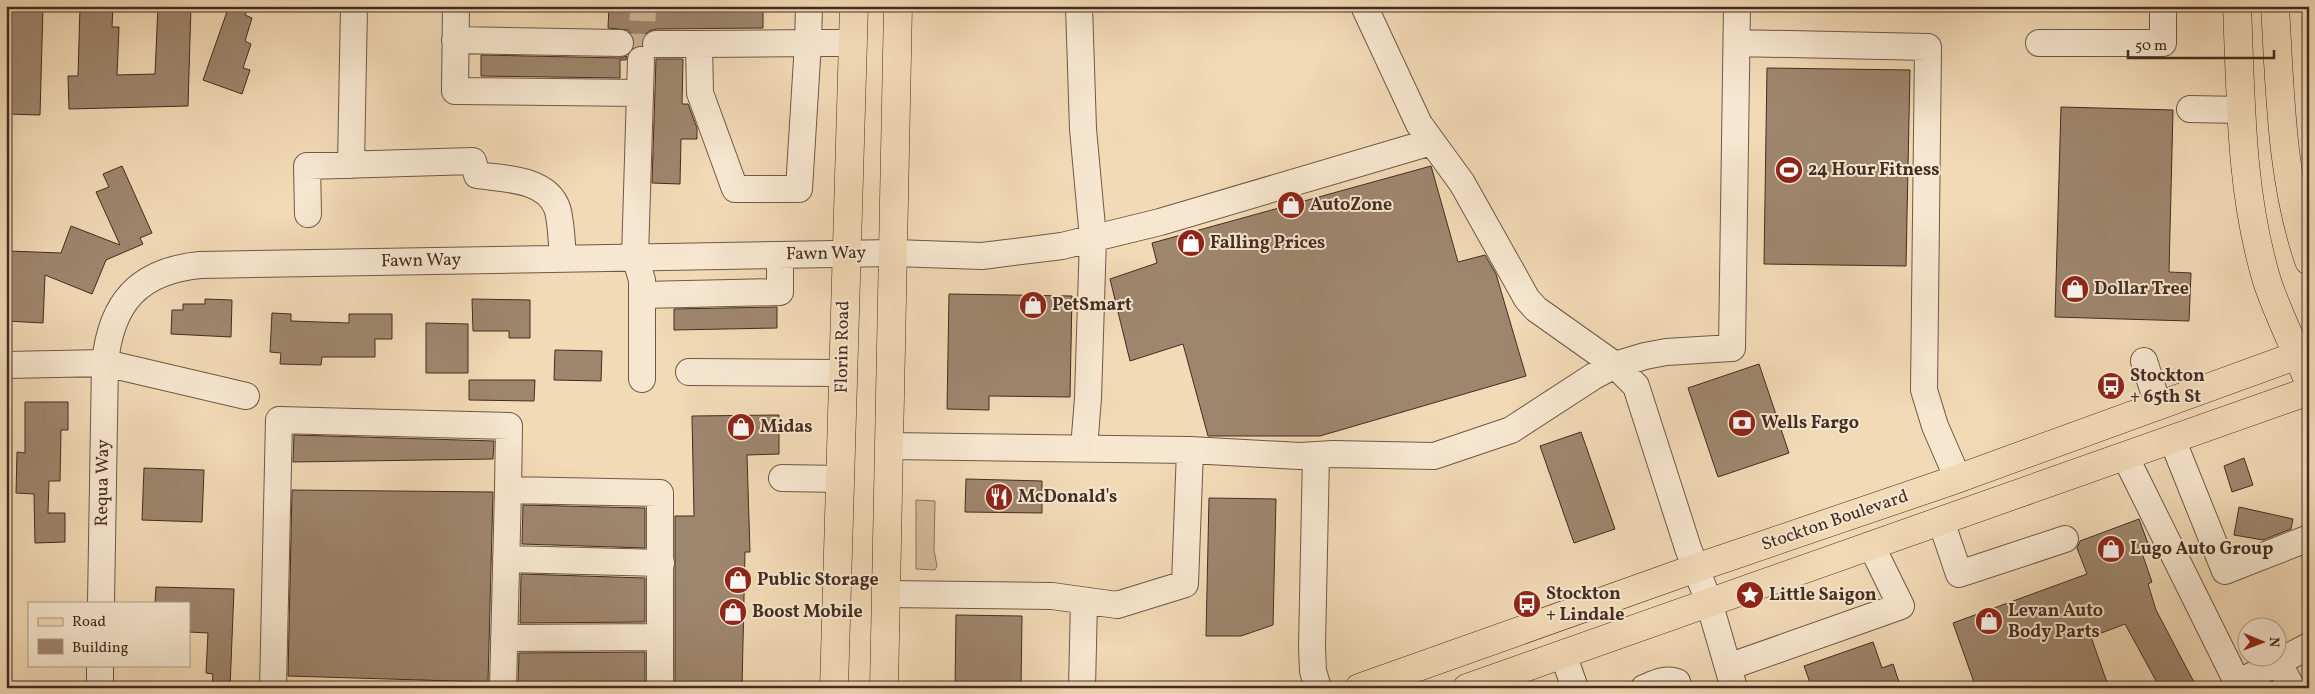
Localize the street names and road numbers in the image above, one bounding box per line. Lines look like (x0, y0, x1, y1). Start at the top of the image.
street label: Fawn Way (786, 241, 867, 267)
street label: Fawn Way (381, 248, 462, 274)
street label: Florin Road (830, 300, 856, 394)
street label: Requa Way (90, 439, 116, 527)
street label: Stockton Boulevard (1758, 484, 1912, 558)

